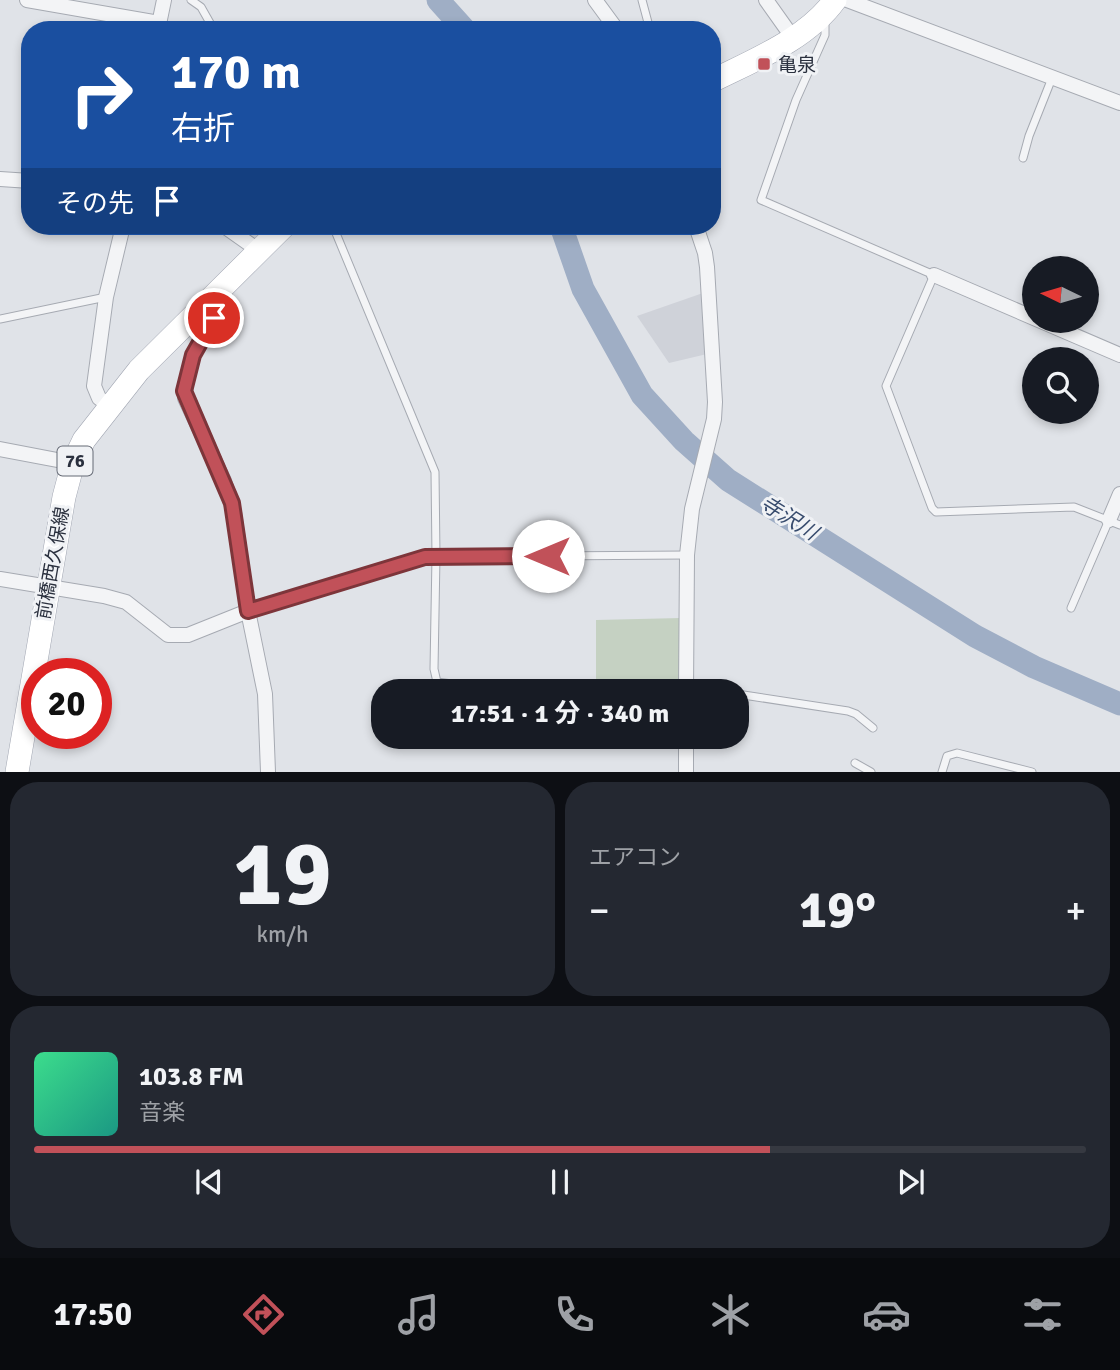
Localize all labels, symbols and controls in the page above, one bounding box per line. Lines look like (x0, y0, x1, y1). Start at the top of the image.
text: 170 m (171, 42, 301, 102)
icon: right (56, 49, 147, 140)
place label: 亀泉 (778, 53, 816, 77)
marker: 亀泉 (756, 56, 772, 72)
text: 右折 (171, 109, 235, 148)
icon: arrive (148, 182, 186, 220)
text: その先 (56, 188, 134, 220)
north arrow (1022, 256, 1099, 332)
map controls (1022, 256, 1099, 424)
pin (184, 288, 244, 348)
icon: arrive (195, 299, 233, 337)
button: search (1022, 347, 1099, 424)
road number: 76 (57, 447, 92, 476)
water label: 寺沢川 (755, 490, 824, 547)
street label: 前橋西久保線 (31, 505, 75, 621)
position arrow (511, 519, 585, 593)
speed limit sign: 20 (21, 658, 112, 749)
text: 17:51 · 1 分 · 340 m (451, 698, 669, 730)
text: 19 (233, 818, 332, 931)
text: エアコン (589, 843, 681, 872)
text: 19° (799, 878, 876, 942)
text: − (589, 887, 610, 934)
text: + (1065, 887, 1086, 934)
text: km/h (256, 920, 309, 949)
text: 103.8 FM (139, 1061, 244, 1093)
text: 音楽 (139, 1098, 185, 1127)
icon: previous (190, 1163, 228, 1201)
icon: pause (541, 1163, 579, 1201)
icon: next (892, 1163, 930, 1201)
icon: directions (239, 1290, 288, 1339)
icon: music (394, 1290, 443, 1339)
icon: phone (550, 1290, 599, 1339)
icon: climate (706, 1290, 755, 1339)
icon: car (862, 1290, 911, 1339)
icon: filters (1018, 1290, 1067, 1339)
text: 17:50 (53, 1295, 132, 1334)

